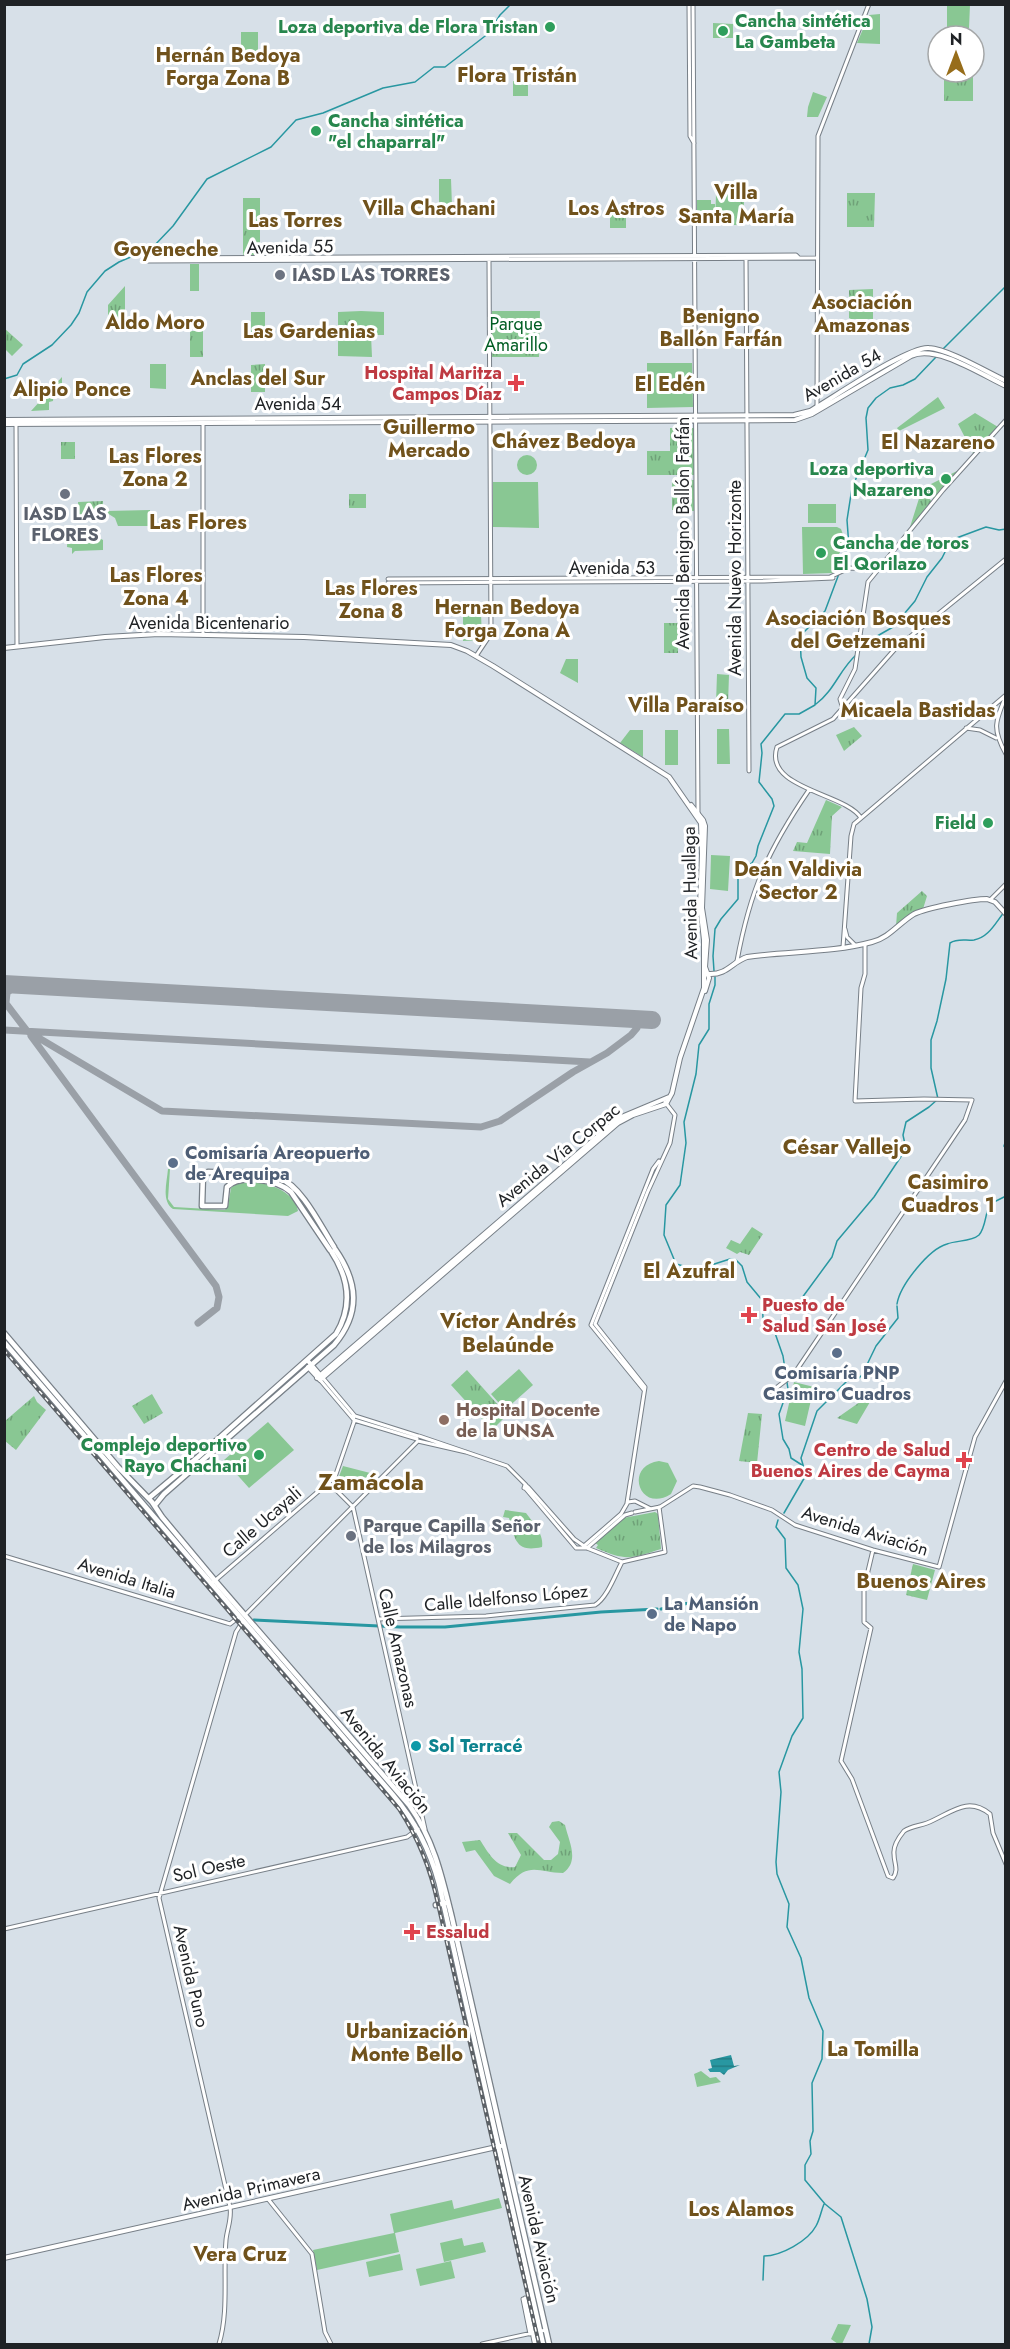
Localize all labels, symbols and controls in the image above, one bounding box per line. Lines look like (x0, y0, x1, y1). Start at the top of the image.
place label: Cancha sintética La Gambeta (735, 8, 871, 55)
place label: Loza deportiva de Flora Tristan (278, 14, 538, 40)
marker: Loza deportiva de Flora Tristan (543, 20, 557, 34)
marker: Cancha sintética La Gambeta (716, 24, 730, 38)
north arrow (926, 24, 986, 84)
text: N (950, 28, 962, 51)
district label: Hernán Bedoya Forga Zona B (155, 41, 301, 93)
district label: Flora Tristán (457, 60, 577, 90)
place label: Cancha sintética "el chaparral" (328, 108, 464, 155)
marker: Cancha sintética "el chaparral" (309, 124, 323, 138)
district label: Villa Santa María (678, 177, 794, 231)
district label: Villa Chachani (361, 194, 496, 223)
district label: Los Astros (568, 194, 664, 223)
district label: Las Torres (248, 206, 342, 235)
street label: Avenida 55 (246, 233, 334, 261)
district label: Goyeneche (113, 235, 219, 264)
place label: IASD LAS TORRES (292, 262, 450, 288)
marker: IASD LAS TORRES (273, 268, 287, 282)
district label: Asociación Amazonas (811, 288, 912, 340)
district label: Benigno Ballón Farfán (660, 302, 782, 354)
district label: Aldo Moro (104, 308, 205, 337)
park label: Parque Amarillo (484, 311, 548, 358)
district label: Las Gardenias (243, 317, 375, 346)
street label: Avenida 54 (798, 342, 886, 408)
place label: Hospital Maritza Campos Díaz (364, 360, 503, 407)
district label: Anclas del Sur (190, 364, 326, 393)
district label: El Edén (635, 370, 705, 399)
marker: Hospital Maritza Campos Díaz (507, 374, 525, 392)
district label: Alipio Ponce (12, 375, 131, 404)
street label: Avenida 54 (255, 391, 342, 417)
district label: Guillermo Mercado (383, 413, 475, 465)
street label: Avenida Benigno Ballón Farfán (670, 416, 696, 650)
district label: Chávez Bedoya (492, 427, 636, 456)
district label: El Nazareno (881, 428, 995, 457)
district label: Las Flores Zona 2 (108, 442, 202, 494)
place label: Loza deportiva Nazareno (809, 456, 934, 503)
marker: Loza deportiva Nazareno (939, 472, 953, 486)
street label: Avenida Nuevo Horizonte (722, 480, 748, 676)
marker: IASD LAS FLORES (58, 487, 72, 501)
place label: IASD LAS FLORES (23, 501, 107, 548)
district label: Las Flores (149, 507, 247, 537)
place label: Cancha de toros El Qorilazo (833, 530, 969, 577)
marker: Cancha de toros El Qorilazo (814, 546, 828, 560)
street label: Avenida 53 (569, 555, 655, 581)
district label: Las Flores Zona 4 (109, 561, 203, 613)
district label: Las Flores Zona 8 (324, 574, 418, 626)
district label: Hernan Bedoya Forga Zona A (435, 593, 579, 645)
district label: Asociación Bosques del Getzemani (764, 604, 951, 656)
street label: Avenida Bicentenario (129, 610, 290, 636)
district label: Villa Paraíso (627, 691, 744, 720)
district label: Micaela Bastidas (841, 696, 995, 725)
place label: Field (935, 810, 976, 836)
marker: Field (981, 816, 995, 830)
street label: Avenida Huallaga (676, 826, 704, 960)
district label: Deán Valdivia Sector 2 (734, 855, 862, 907)
street label: Avenida Vía Corpac (490, 1097, 626, 1213)
district label: César Vallejo (783, 1132, 911, 1162)
place label: Comisaría Areopuerto de Arequipa (185, 1140, 371, 1187)
marker: Comisaría Areopuerto de Arequipa (166, 1156, 180, 1170)
district label: Casimiro Cuadros 1 (901, 1168, 995, 1220)
district label: El Azufral (643, 1257, 735, 1286)
place label: Puesto de Salud San José (762, 1292, 886, 1339)
district label: Víctor Andrés Belaúnde (439, 1306, 576, 1360)
marker: Puesto de Salud San José (740, 1306, 758, 1324)
marker: Comisaría PNP Casimiro Cuadros (830, 1346, 844, 1360)
place label: Comisaría PNP Casimiro Cuadros (763, 1360, 911, 1407)
place label: Hospital Docente de la UNSA (456, 1397, 600, 1444)
marker: Hospital Docente de la UNSA (437, 1413, 451, 1427)
place label: Complejo deportivo Rayo Chachani (81, 1432, 247, 1479)
place label: Centro de Salud Buenos Aires de Cayma (751, 1437, 950, 1484)
marker: Complejo deportivo Rayo Chachani (252, 1448, 266, 1462)
marker: Centro de Salud Buenos Aires de Cayma (955, 1451, 973, 1469)
district label: Zamácola (318, 1464, 424, 1499)
street label: Calle Ucayali (217, 1480, 307, 1564)
street label: Avenida Aviación (798, 1499, 932, 1563)
place label: Parque Capilla Señor de los Milagros (363, 1513, 541, 1560)
marker: Parque Capilla Señor de los Milagros (344, 1529, 358, 1543)
street label: Avenida Italia (75, 1551, 179, 1605)
district label: Buenos Aires (856, 1566, 986, 1596)
street label: Calle Idelfonso López (423, 1578, 590, 1618)
street label: Calle Amazonas (372, 1586, 424, 1710)
place label: La Mansión de Napo (664, 1591, 759, 1638)
marker: La Mansión de Napo (645, 1607, 659, 1621)
street label: Avenida Aviación (335, 1701, 437, 1819)
place label: Sol Terracé (428, 1733, 522, 1759)
marker: Sol Terracé (409, 1739, 423, 1753)
street label: Sol Oeste (170, 1847, 248, 1889)
place label: Essalud (426, 1919, 489, 1945)
street label: Avenida Puno (167, 1922, 215, 2030)
marker: Essalud (403, 1923, 421, 1941)
district label: Urbanización Monte Bello (346, 2017, 468, 2069)
district label: La Tomilla (827, 2035, 919, 2064)
street label: Avenida Primavera (179, 2160, 323, 2218)
street label: Avenida Aviación (512, 2172, 566, 2306)
district label: Los Alamos (688, 2195, 794, 2224)
district label: Vera Cruz (192, 2240, 287, 2269)

